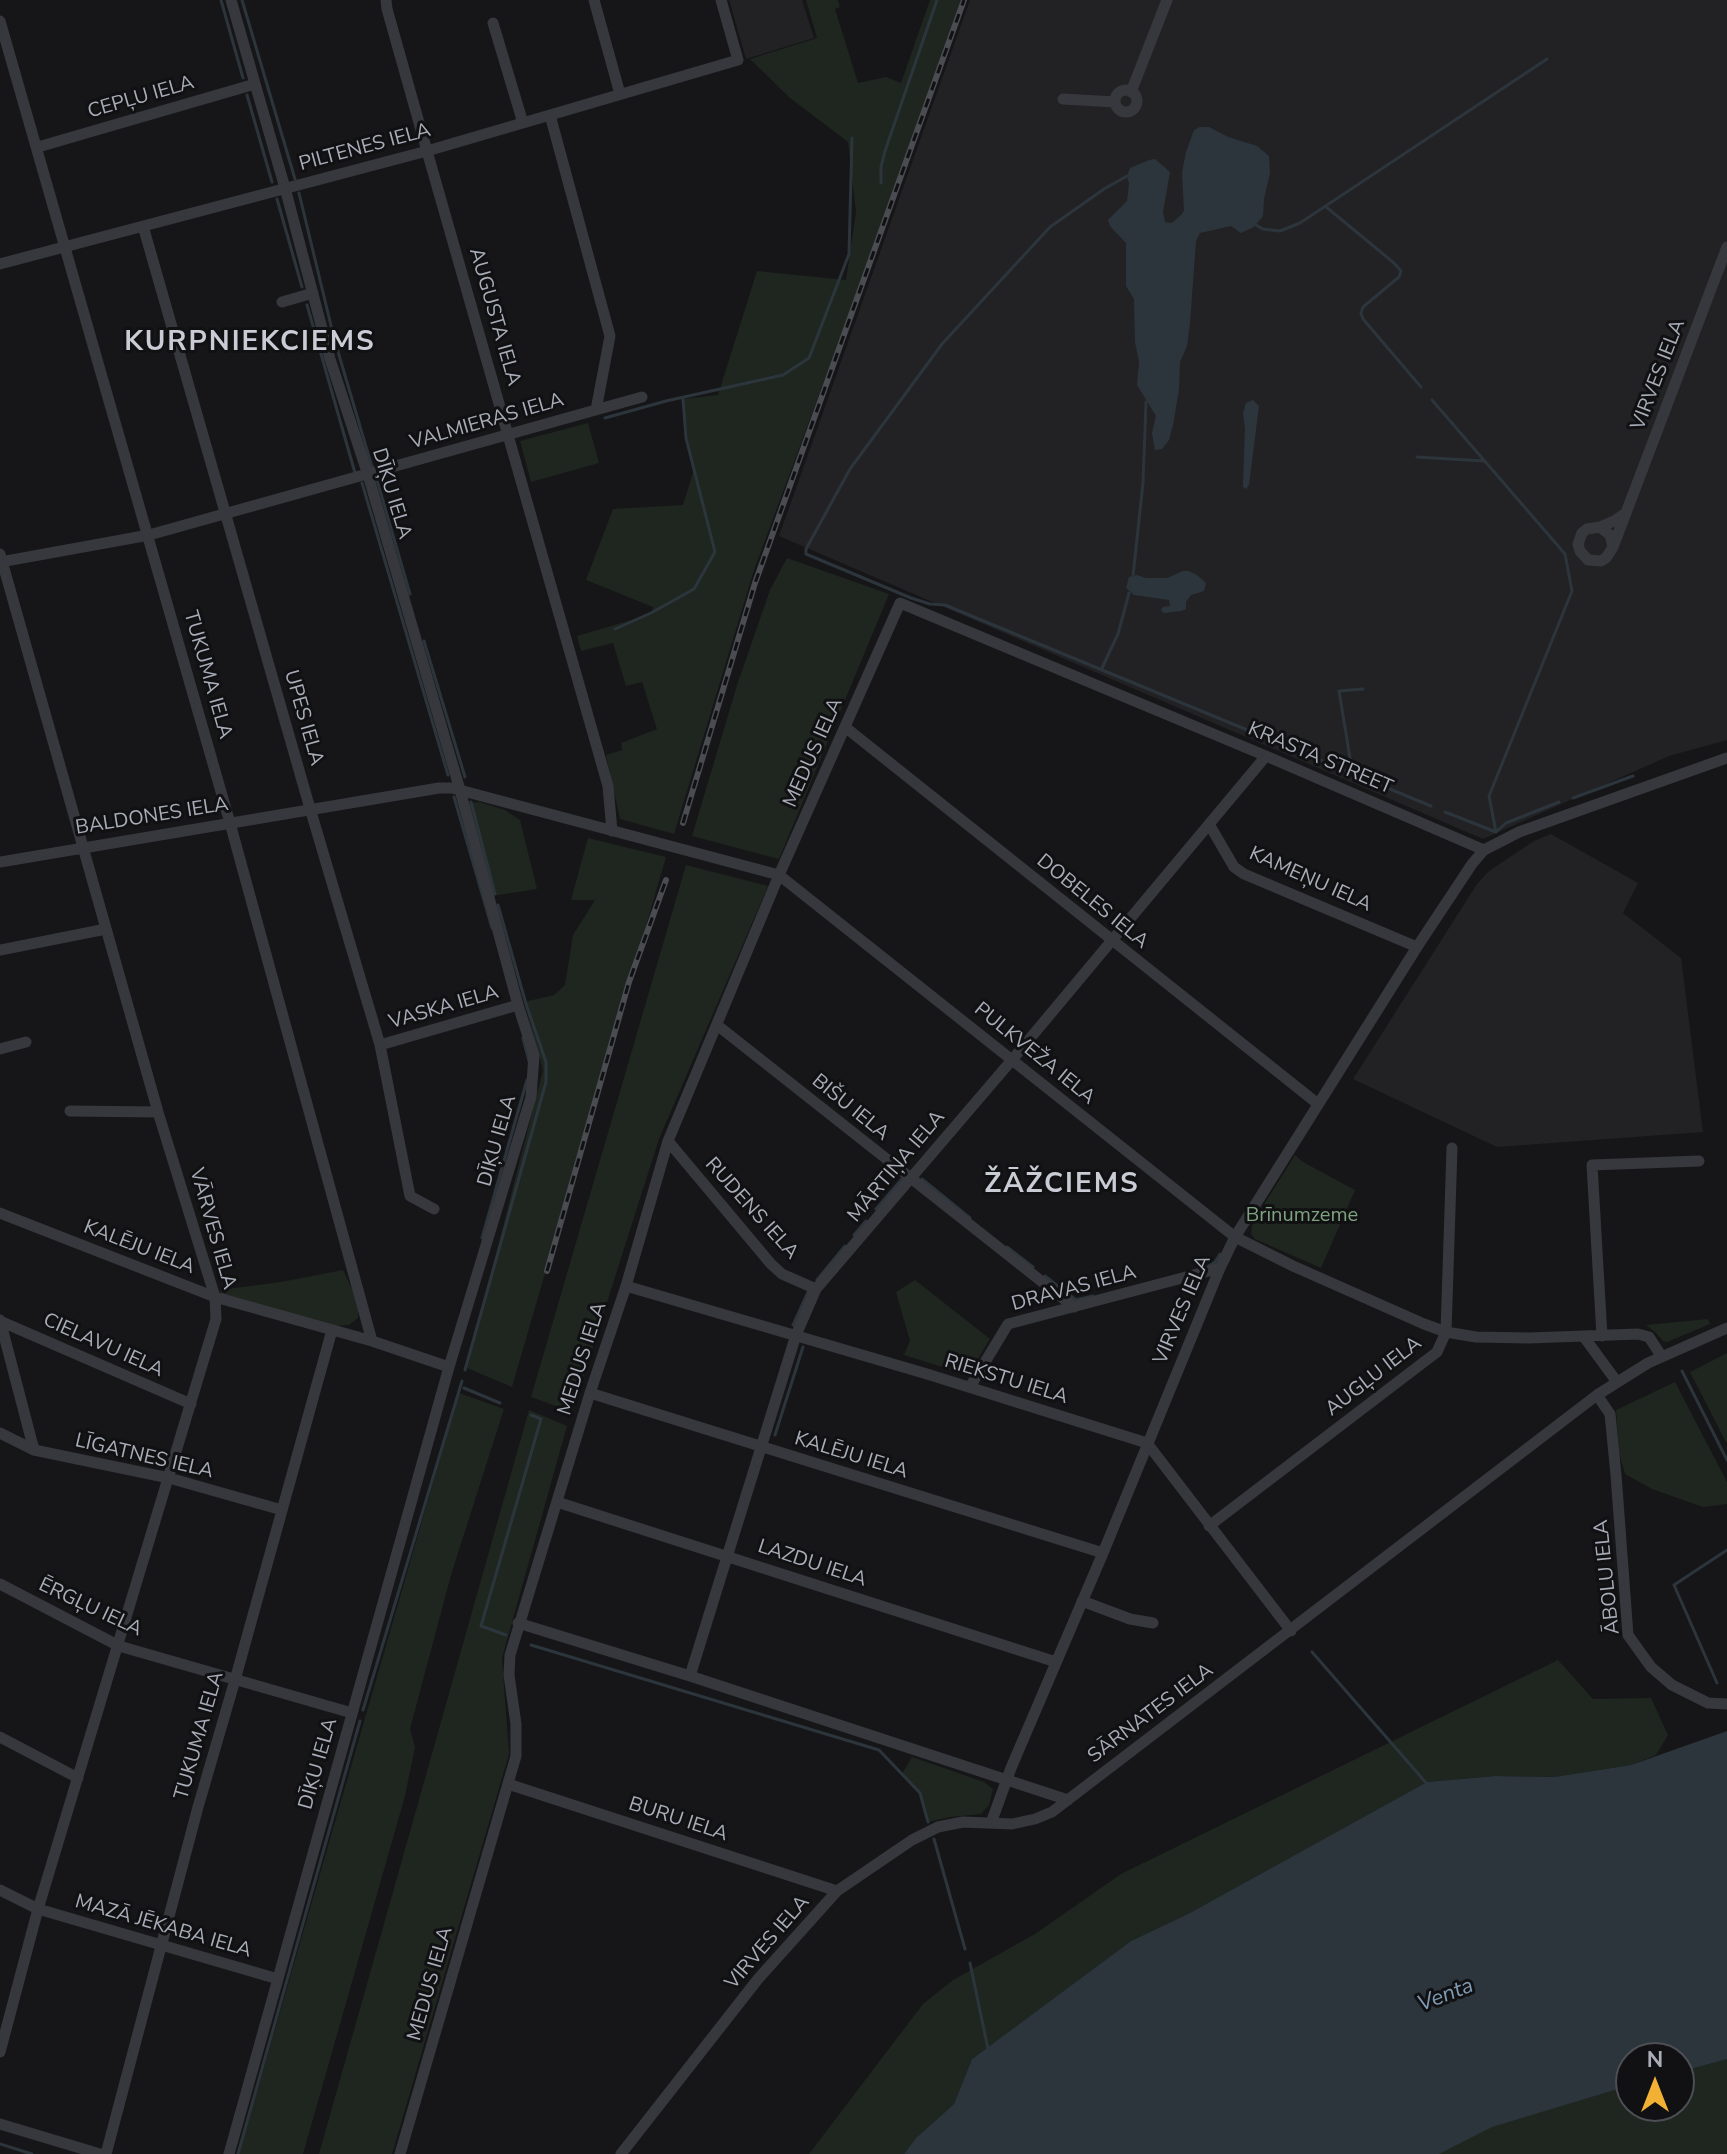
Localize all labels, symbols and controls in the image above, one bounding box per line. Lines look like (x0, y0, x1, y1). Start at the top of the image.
street label: CEPĻU IELA (85, 71, 197, 125)
street label: PILTENES IELA (297, 119, 433, 177)
street label: AUGUSTA IELA (463, 245, 525, 389)
street label: VIRVES IELA (1627, 316, 1691, 434)
district label: KURPNIEKCIEMS (124, 326, 376, 360)
street label: VALMIERAS IELA (407, 389, 567, 455)
street label: DĪĶU IELA (366, 446, 416, 542)
street label: TUKUMA IELA (177, 608, 237, 742)
street label: UPES IELA (278, 668, 328, 768)
street label: MEDUS IELA (779, 694, 849, 812)
street label: KRASTA STREET (1244, 718, 1396, 800)
street label: BALDONES IELA (74, 793, 230, 841)
street label: KAMEŅU IELA (1245, 842, 1375, 918)
street label: DOBELES IELA (1031, 850, 1153, 954)
street label: VASKA IELA (386, 981, 502, 1035)
street label: PULKVEŽA IELA (969, 998, 1099, 1110)
street label: BIŠU IELA (807, 1070, 893, 1146)
street label: DĪĶU IELA (474, 1093, 522, 1189)
street label: MĀRTIŅA IELA (843, 1106, 951, 1228)
street label: RUDENS IELA (699, 1153, 803, 1265)
street label: VĀRVES IELA (183, 1166, 241, 1292)
district label: ŽĀŽCIEMS (984, 1168, 1140, 1202)
park label: Brīnumzeme (1246, 1204, 1358, 1228)
street label: KALĒJU IELA (80, 1216, 198, 1280)
street label: VIRVES IELA (1149, 1252, 1217, 1368)
street label: DRAVAS IELA (1009, 1261, 1139, 1317)
street label: MEDUS IELA (553, 1299, 613, 1419)
street label: CIELAVU IELA (39, 1309, 167, 1383)
street label: AUGĻU IELA (1321, 1332, 1427, 1422)
street label: RIEKSTU IELA (941, 1350, 1071, 1410)
street label: KALĒJU IELA (791, 1427, 911, 1485)
street label: LĪGATNES IELA (73, 1429, 215, 1485)
street label: ĀBOLU IELA (1590, 1518, 1626, 1636)
street label: LAZDU IELA (755, 1535, 869, 1593)
street label: ĒRGĻU IELA (34, 1574, 146, 1642)
street label: SĀRNATES IELA (1084, 1659, 1218, 1769)
street label: TUKUMA IELA (170, 1669, 230, 1803)
street label: DĪĶU IELA (295, 1716, 343, 1812)
street label: BURU IELA (625, 1793, 731, 1847)
street label: MAZĀ JĒKABA IELA (72, 1890, 254, 1964)
street label: VIRVES IELA (721, 1891, 815, 1995)
street label: MEDUS IELA (403, 1924, 459, 2044)
water label: Venta (1414, 1973, 1478, 2019)
north arrow (1615, 2042, 1695, 2122)
text: N (1647, 2045, 1663, 2075)

